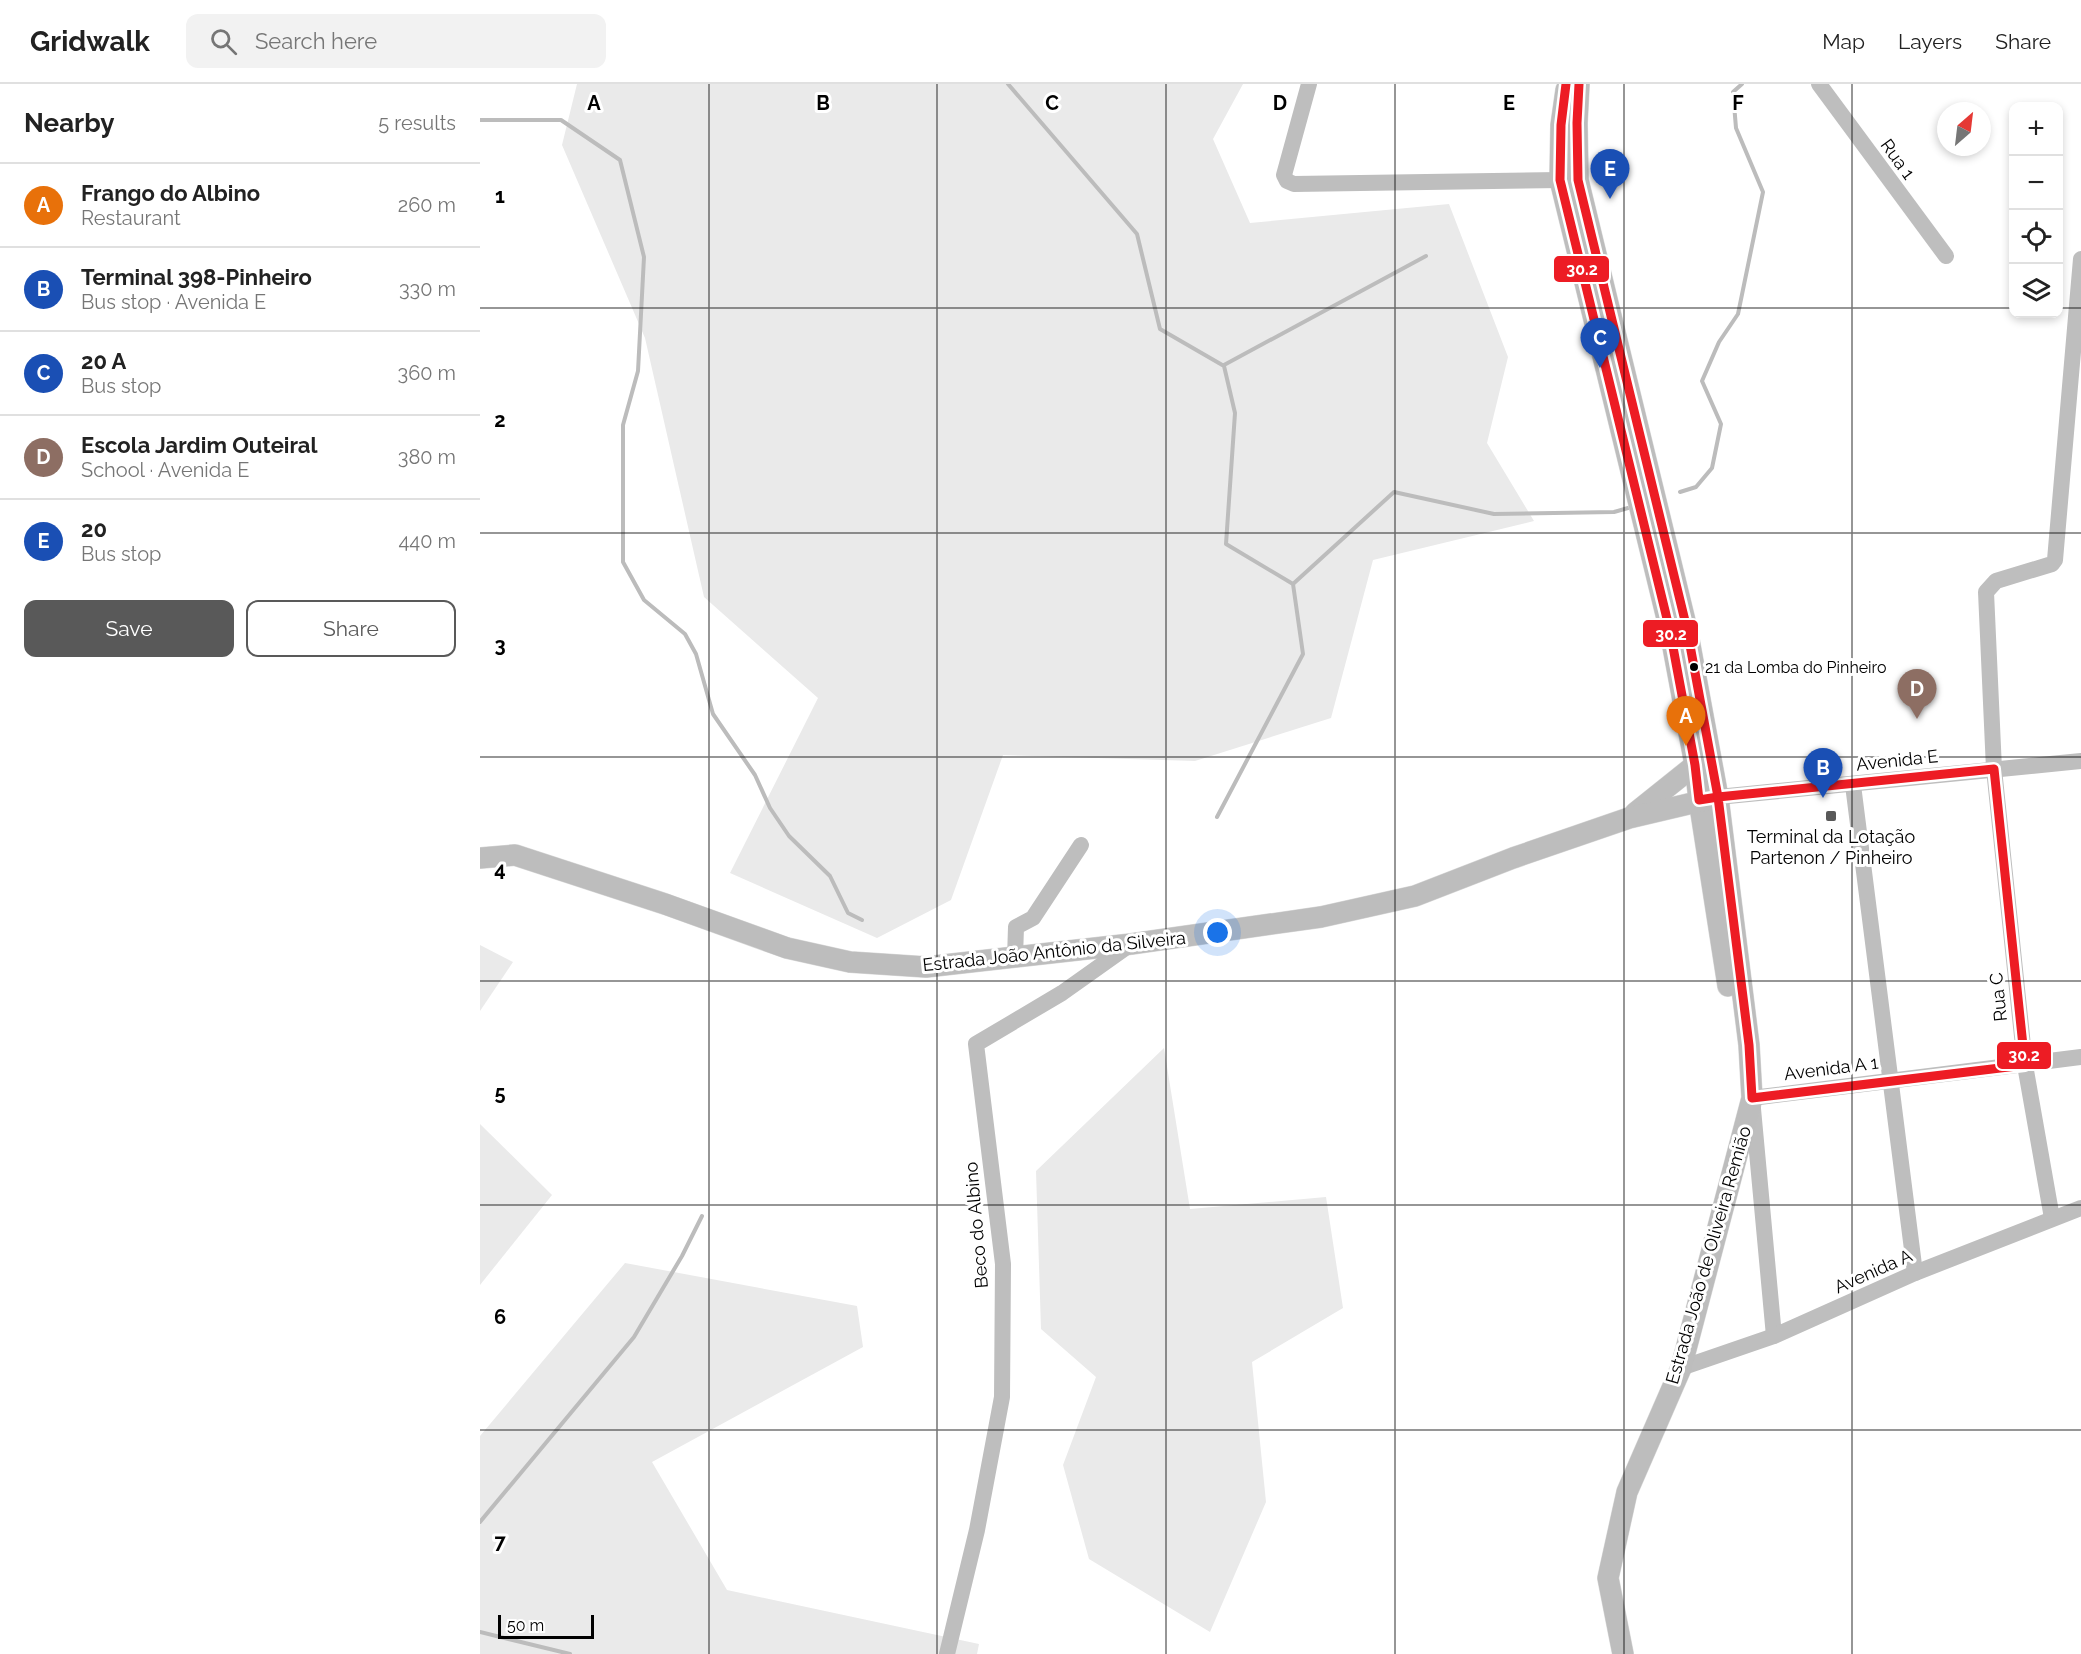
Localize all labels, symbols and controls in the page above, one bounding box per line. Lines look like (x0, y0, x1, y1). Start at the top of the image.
search box (186, 14, 606, 68)
text: Gridwalk (30, 25, 150, 58)
icon: search (207, 25, 240, 58)
text: Search here (255, 28, 377, 54)
text: Map (1822, 29, 1865, 54)
text: Layers (1898, 29, 1962, 54)
text: Share (1995, 29, 2051, 54)
text: A (587, 91, 601, 115)
text: B (816, 91, 830, 115)
text: C (1045, 91, 1059, 115)
text: D (1273, 91, 1287, 115)
text: E (1503, 91, 1515, 115)
text: F (1732, 91, 1744, 115)
north arrow (1937, 102, 1991, 156)
map controls (2009, 102, 2063, 318)
button: + (2009, 102, 2063, 156)
text: Nearby (24, 108, 114, 138)
text: 5 results (378, 111, 456, 135)
street label: Rua 1 (1876, 135, 1920, 183)
pin: E (1590, 150, 1630, 199)
button: − (2009, 156, 2063, 210)
text: Frango do Albino (81, 180, 260, 206)
text: 1 (495, 184, 505, 208)
text: A (37, 193, 50, 217)
text: 260 m (398, 193, 456, 217)
text: Restaurant (81, 206, 181, 230)
button: locate (2009, 210, 2063, 264)
line badge: 30.2 (1553, 255, 1610, 283)
text: 30.2 (1566, 260, 1598, 279)
text: Terminal 398-Pinheiro (81, 264, 312, 290)
button: layers (2009, 264, 2063, 318)
text: B (37, 277, 50, 301)
text: 330 m (399, 277, 456, 301)
text: Bus stop · Avenida E (81, 290, 266, 314)
pin: C (1580, 318, 1620, 368)
text: 20 A (81, 348, 126, 374)
text: C (37, 361, 50, 385)
text: 360 m (398, 361, 456, 385)
text: Bus stop (81, 374, 161, 398)
text: 2 (494, 408, 506, 432)
text: Escola Jardim Outeiral (81, 432, 317, 458)
text: D (36, 445, 51, 469)
text: 380 m (398, 445, 456, 469)
text: School · Avenida E (81, 458, 249, 482)
text: 20 (81, 516, 107, 542)
text: E (37, 529, 50, 553)
text: 440 m (398, 529, 456, 553)
text: Bus stop (81, 542, 161, 566)
button: Save (24, 600, 234, 657)
button: Share (246, 600, 456, 657)
line badge: 30.2 (1642, 619, 1699, 648)
text: 30.2 (1655, 625, 1687, 644)
text: 3 (494, 633, 506, 657)
place label: 21 da Lomba do Pinheiro (1705, 658, 1886, 677)
marker: 21 da Lomba do Pinheiro (1688, 661, 1700, 673)
pin: D (1898, 670, 1936, 719)
pin: A (1666, 696, 1706, 746)
street label: Avenida E (1855, 745, 1939, 775)
pin: B (1804, 748, 1842, 798)
marker: Terminal da Lotação Partenon / Pinheiro (1824, 809, 1838, 823)
place label: Terminal da Lotação Partenon / Pinheiro (1747, 826, 1915, 868)
text: 4 (494, 857, 506, 881)
your location (1203, 918, 1232, 947)
street label: Estrada João Antônio da Silveira (921, 927, 1187, 975)
street label: Rua C (1985, 972, 2011, 1022)
line badge: 30.2 (1996, 1041, 2052, 1070)
text: 30.2 (2008, 1046, 2040, 1065)
street label: Avenida A 1 (1783, 1052, 1880, 1084)
text: 5 (494, 1081, 506, 1105)
street label: Estrada João de Oliveira Remião (1661, 1123, 1755, 1386)
street label: Beco do Albino (960, 1161, 992, 1289)
street label: Avenida A (1831, 1245, 1915, 1297)
text: 6 (494, 1305, 506, 1329)
text: 7 (494, 1530, 506, 1554)
scale bar (498, 1612, 594, 1640)
text: 50 m (507, 1616, 544, 1635)

